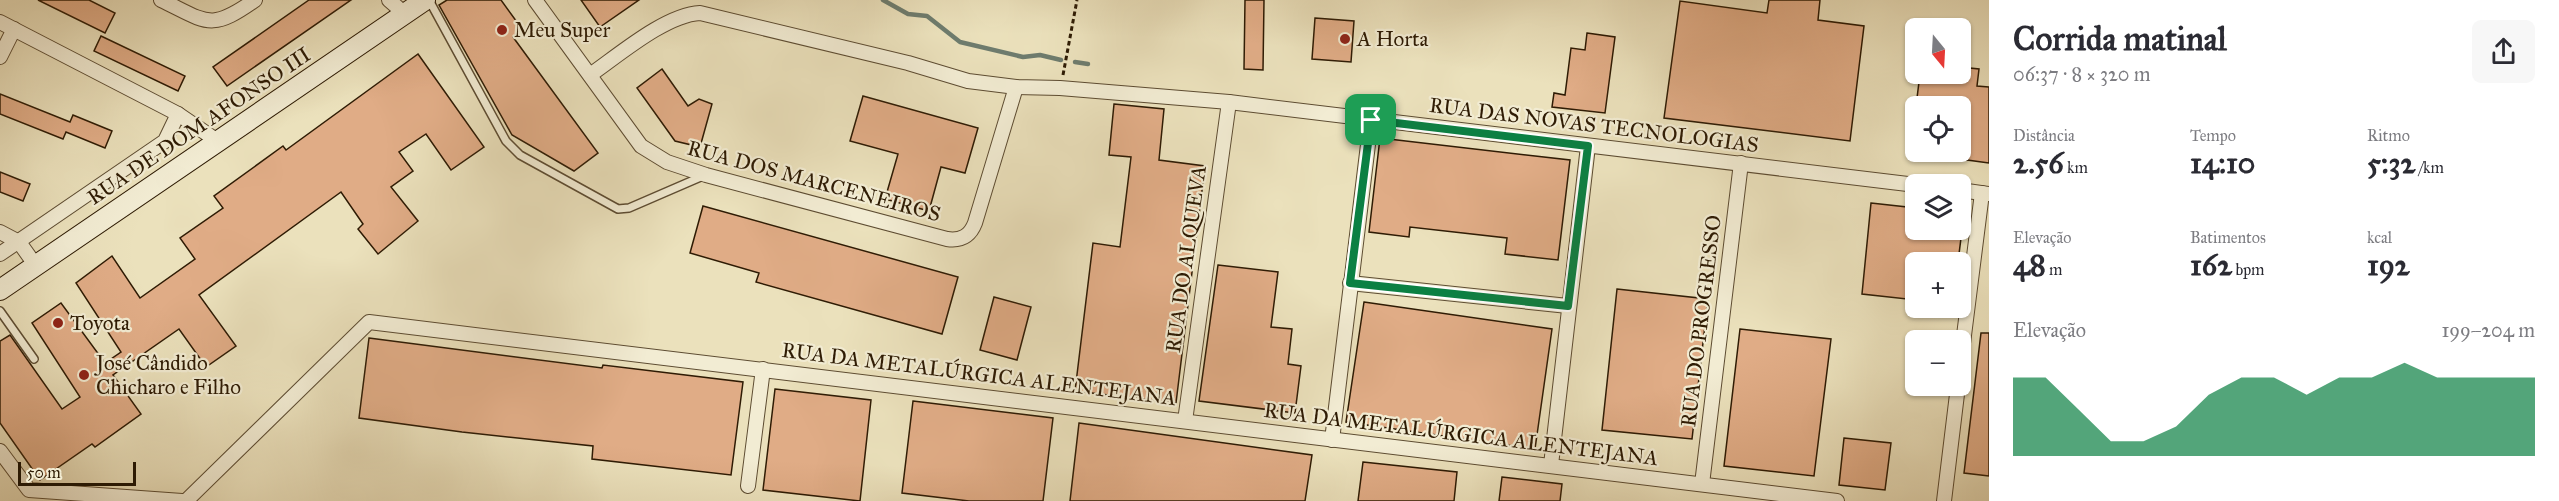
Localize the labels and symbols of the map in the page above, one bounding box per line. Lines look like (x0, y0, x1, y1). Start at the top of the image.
place label: Meu Super (514, 17, 610, 43)
north arrow (1905, 18, 1971, 84)
marker: Meu Super (495, 23, 509, 37)
place label: A Horta (1356, 26, 1429, 52)
marker: A Horta (1338, 32, 1352, 46)
street label: RUA DE DOM AFONSO III (82, 41, 316, 211)
street label: RUA DAS NOVAS TECNOLOGIAS (1428, 92, 1760, 158)
pin (1345, 94, 1396, 145)
street label: RUA DOS MARCENEIROS (684, 135, 944, 227)
street label: RUA DO ALQUEVA (1160, 164, 1212, 354)
street label: RUA DO PROGRESSO (1675, 214, 1727, 428)
place label: Toyota (70, 310, 130, 336)
marker: Toyota (51, 316, 65, 330)
street label: RUA DA METALÚRGICA ALENTEJANA (780, 336, 1178, 411)
place label: José Cândido Chicharo e Filho (94, 350, 241, 400)
marker: José Cândido Chicharo e Filho (77, 368, 91, 382)
street label: RUA DA METALÚRGICA ALENTEJANA (1262, 396, 1660, 471)
scale bar (18, 459, 136, 486)

